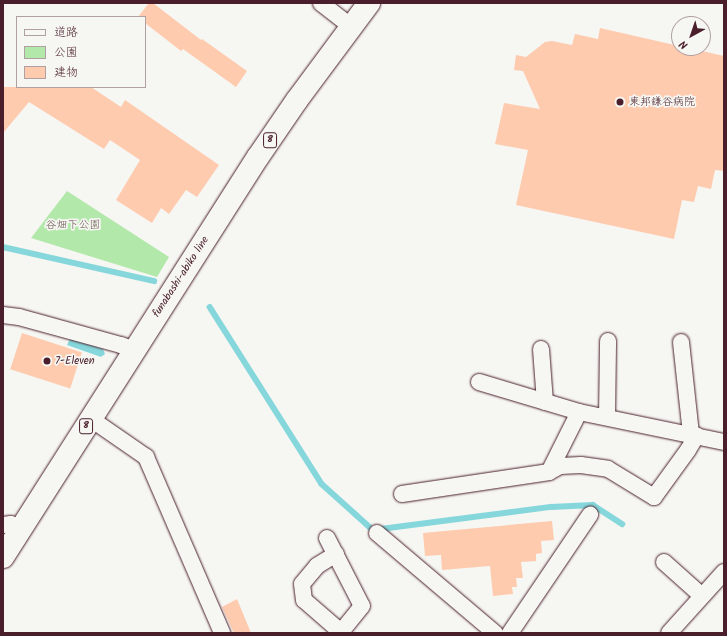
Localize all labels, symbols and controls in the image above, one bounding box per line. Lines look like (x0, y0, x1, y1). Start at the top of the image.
legend (16, 16, 146, 88)
north arrow (671, 16, 711, 56)
text: 道路 (54, 23, 78, 42)
text: N (675, 35, 692, 54)
text: 公園 (54, 43, 78, 62)
text: 建物 (54, 63, 78, 82)
place label: 東邦鎌谷病院 (629, 95, 695, 109)
marker: 東邦鎌谷病院 (614, 96, 626, 108)
road number: 8 (263, 132, 277, 148)
park label: 谷畑下公園 (46, 218, 100, 232)
street label: funabashi-abiko line (150, 234, 212, 320)
place label: 7-Eleven (55, 354, 95, 368)
marker: 7-Eleven (42, 356, 52, 366)
road number: 8 (79, 418, 93, 434)

